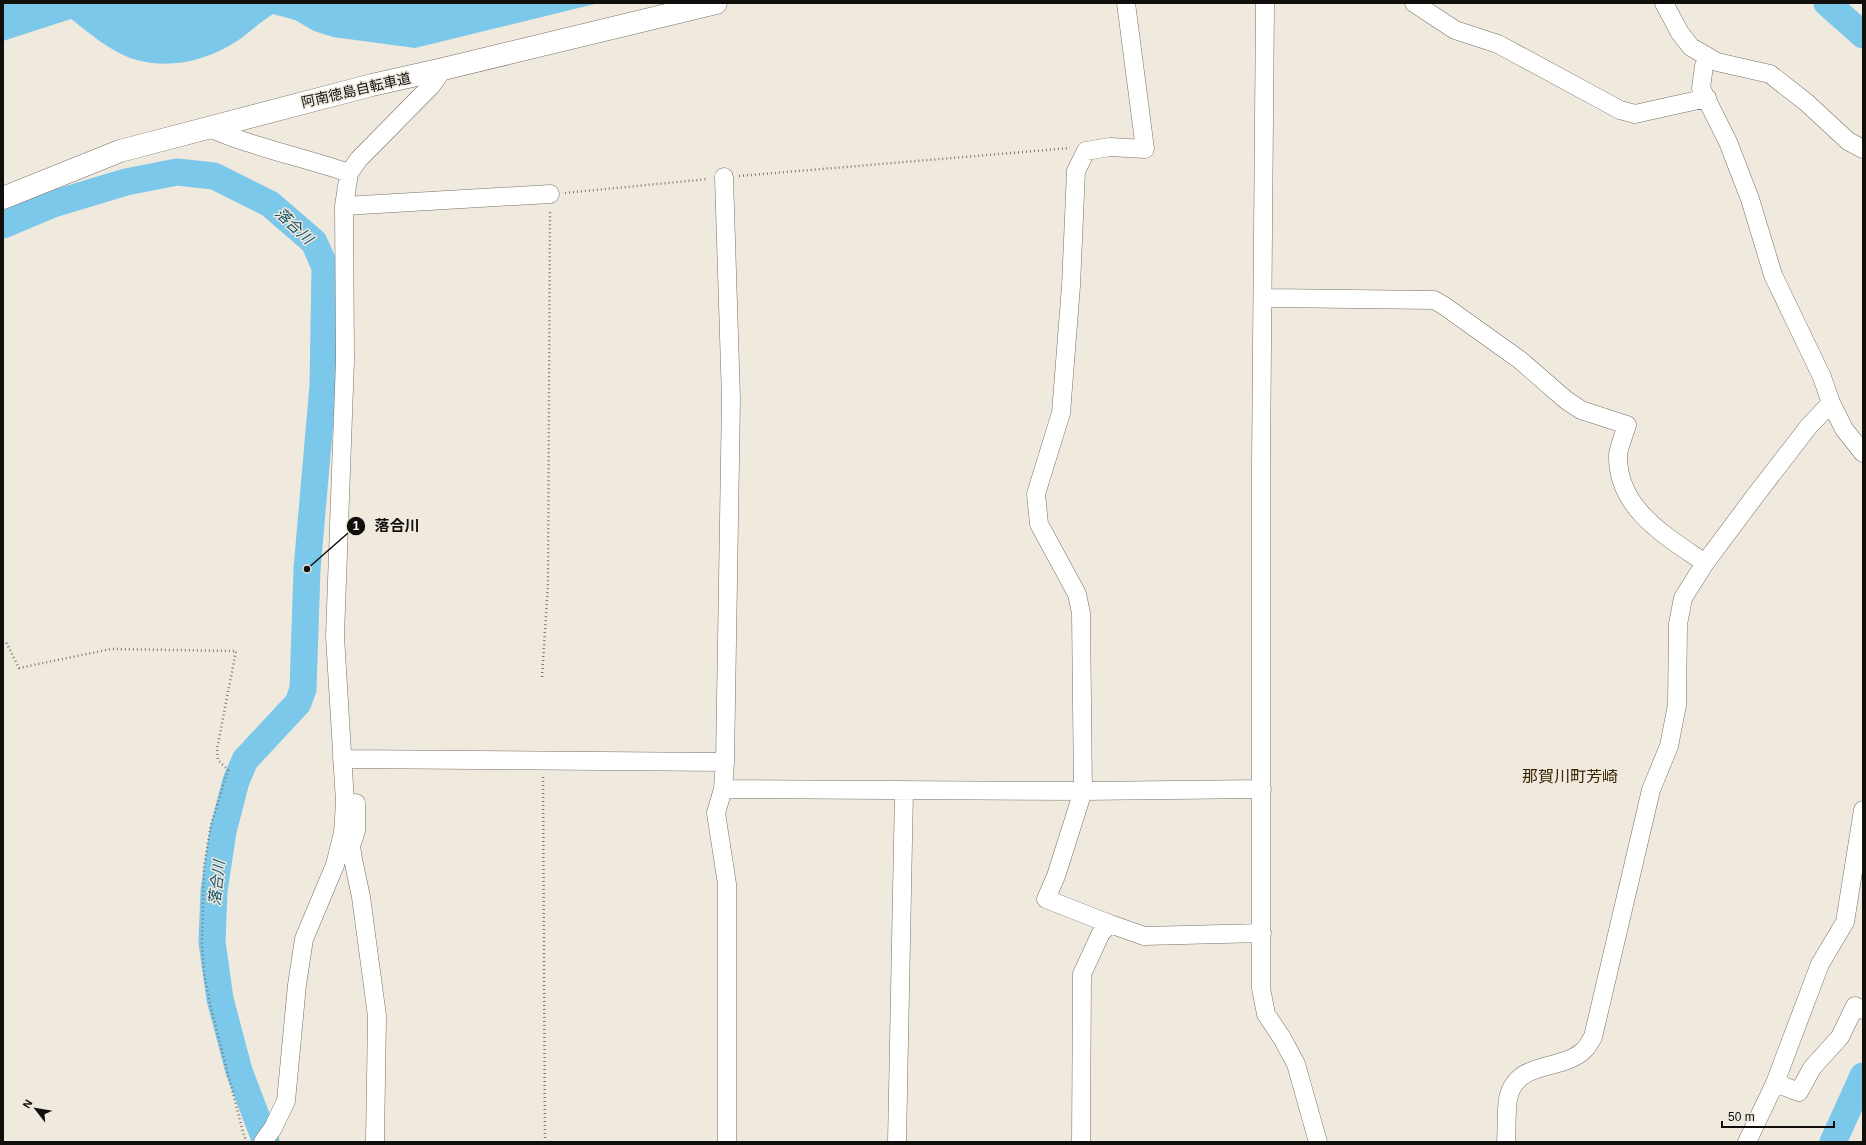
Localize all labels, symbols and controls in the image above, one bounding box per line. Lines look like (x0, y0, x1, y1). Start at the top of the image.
street label: 阿南徳島自転車道 (300, 70, 412, 110)
water label: 落合川 (272, 204, 318, 249)
callout: 落合川 (346, 512, 427, 539)
text: 落合川 (374, 517, 420, 534)
text: 1 (353, 519, 360, 533)
district label: 那賀川町芳崎 (1522, 768, 1618, 785)
water label: 落合川 (206, 858, 228, 906)
north arrow (16, 1089, 56, 1129)
text: N (20, 1097, 35, 1110)
scale bar (1722, 1103, 1834, 1129)
text: 50 m (1728, 1110, 1755, 1124)

